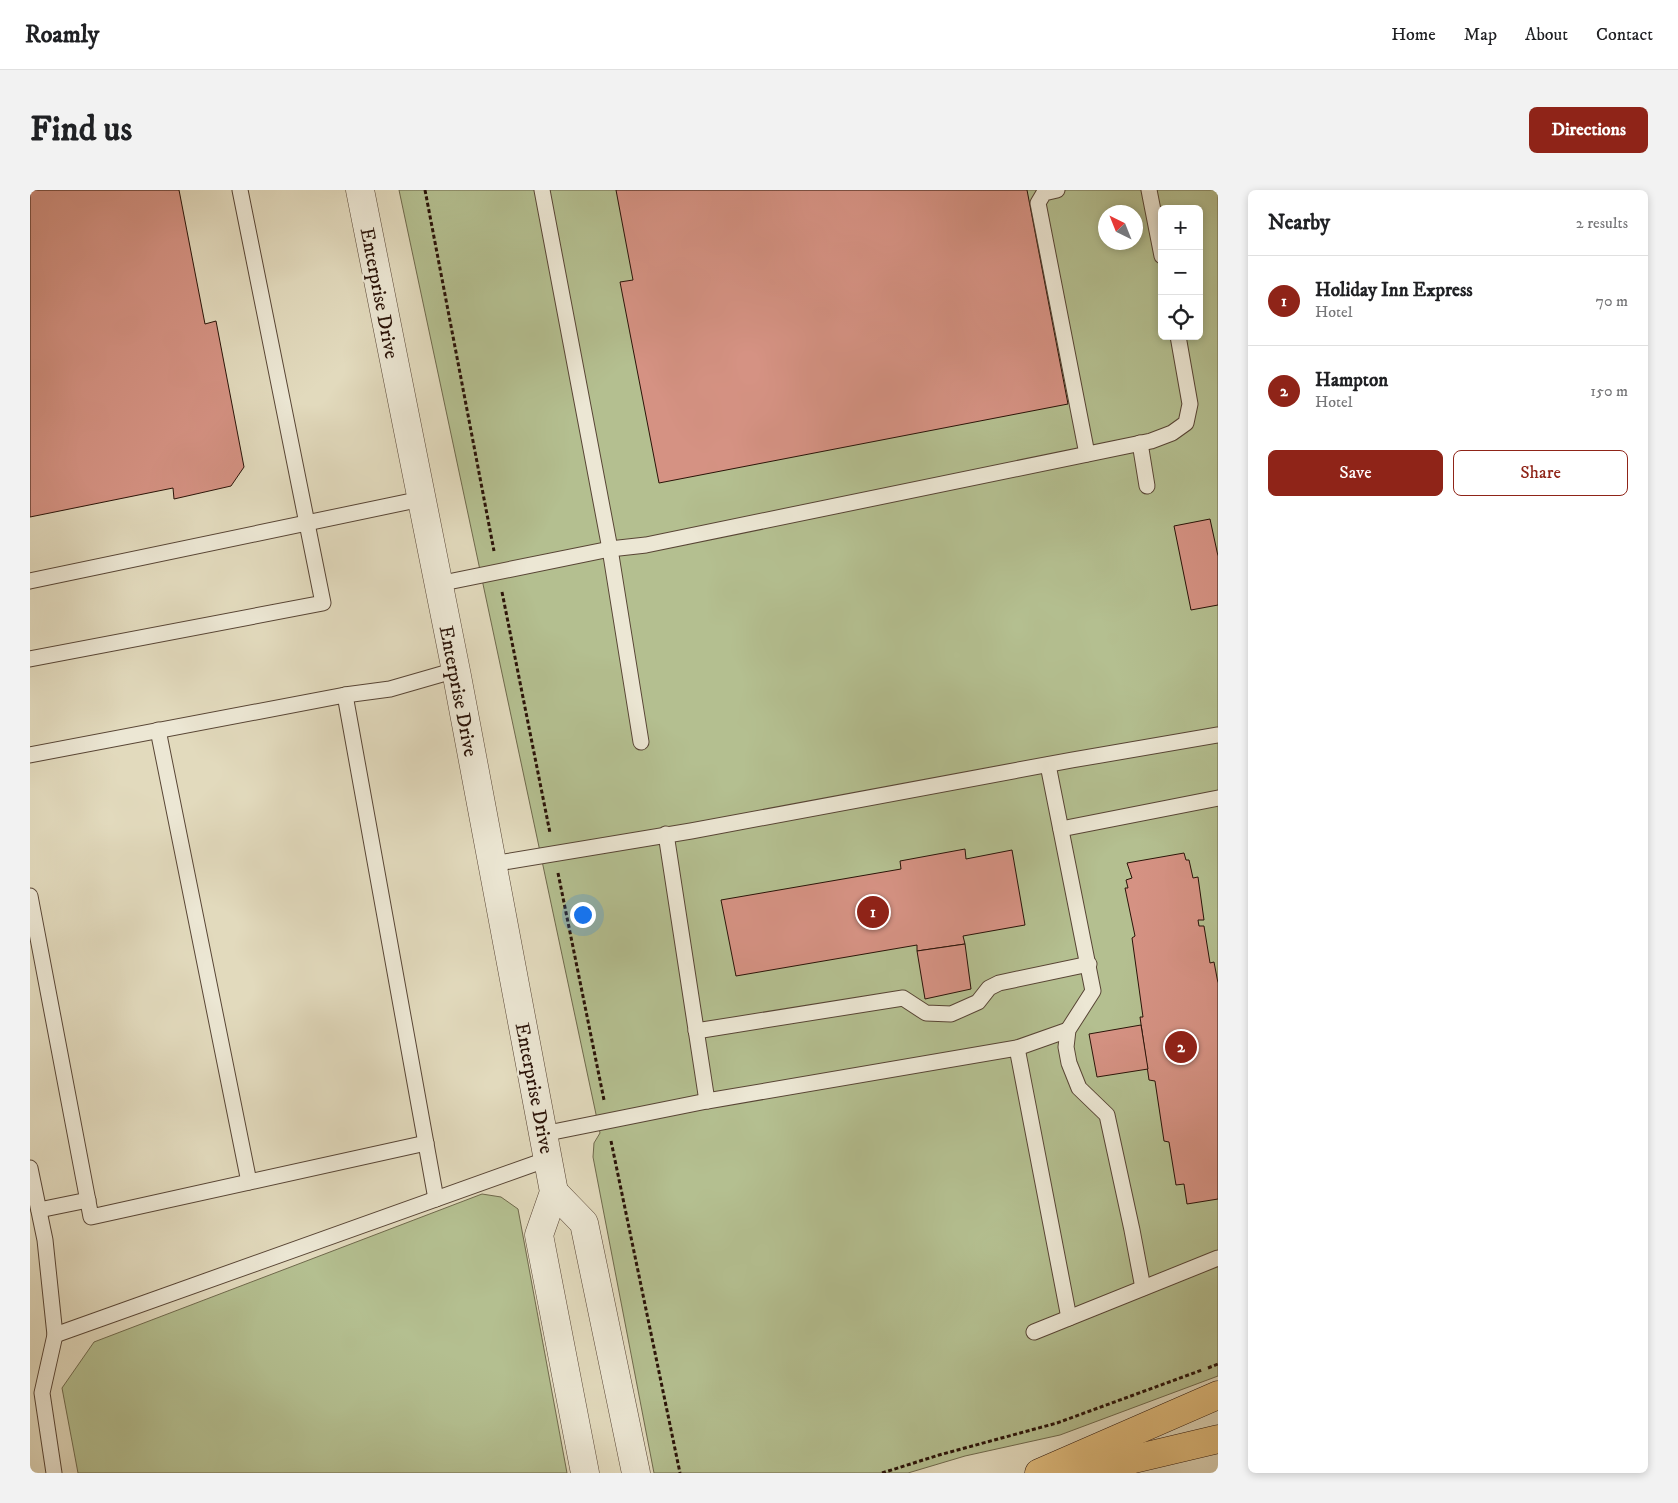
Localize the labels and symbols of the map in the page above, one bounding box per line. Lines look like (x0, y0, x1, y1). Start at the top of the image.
north arrow (1098, 205, 1143, 250)
street label: Enterprise Drive (354, 226, 403, 361)
street label: Enterprise Drive (433, 624, 482, 759)
pin: 1 (857, 893, 889, 931)
your location (570, 902, 596, 928)
street label: Enterprise Drive (509, 1021, 558, 1156)
pin: 2 (1165, 1028, 1197, 1066)

